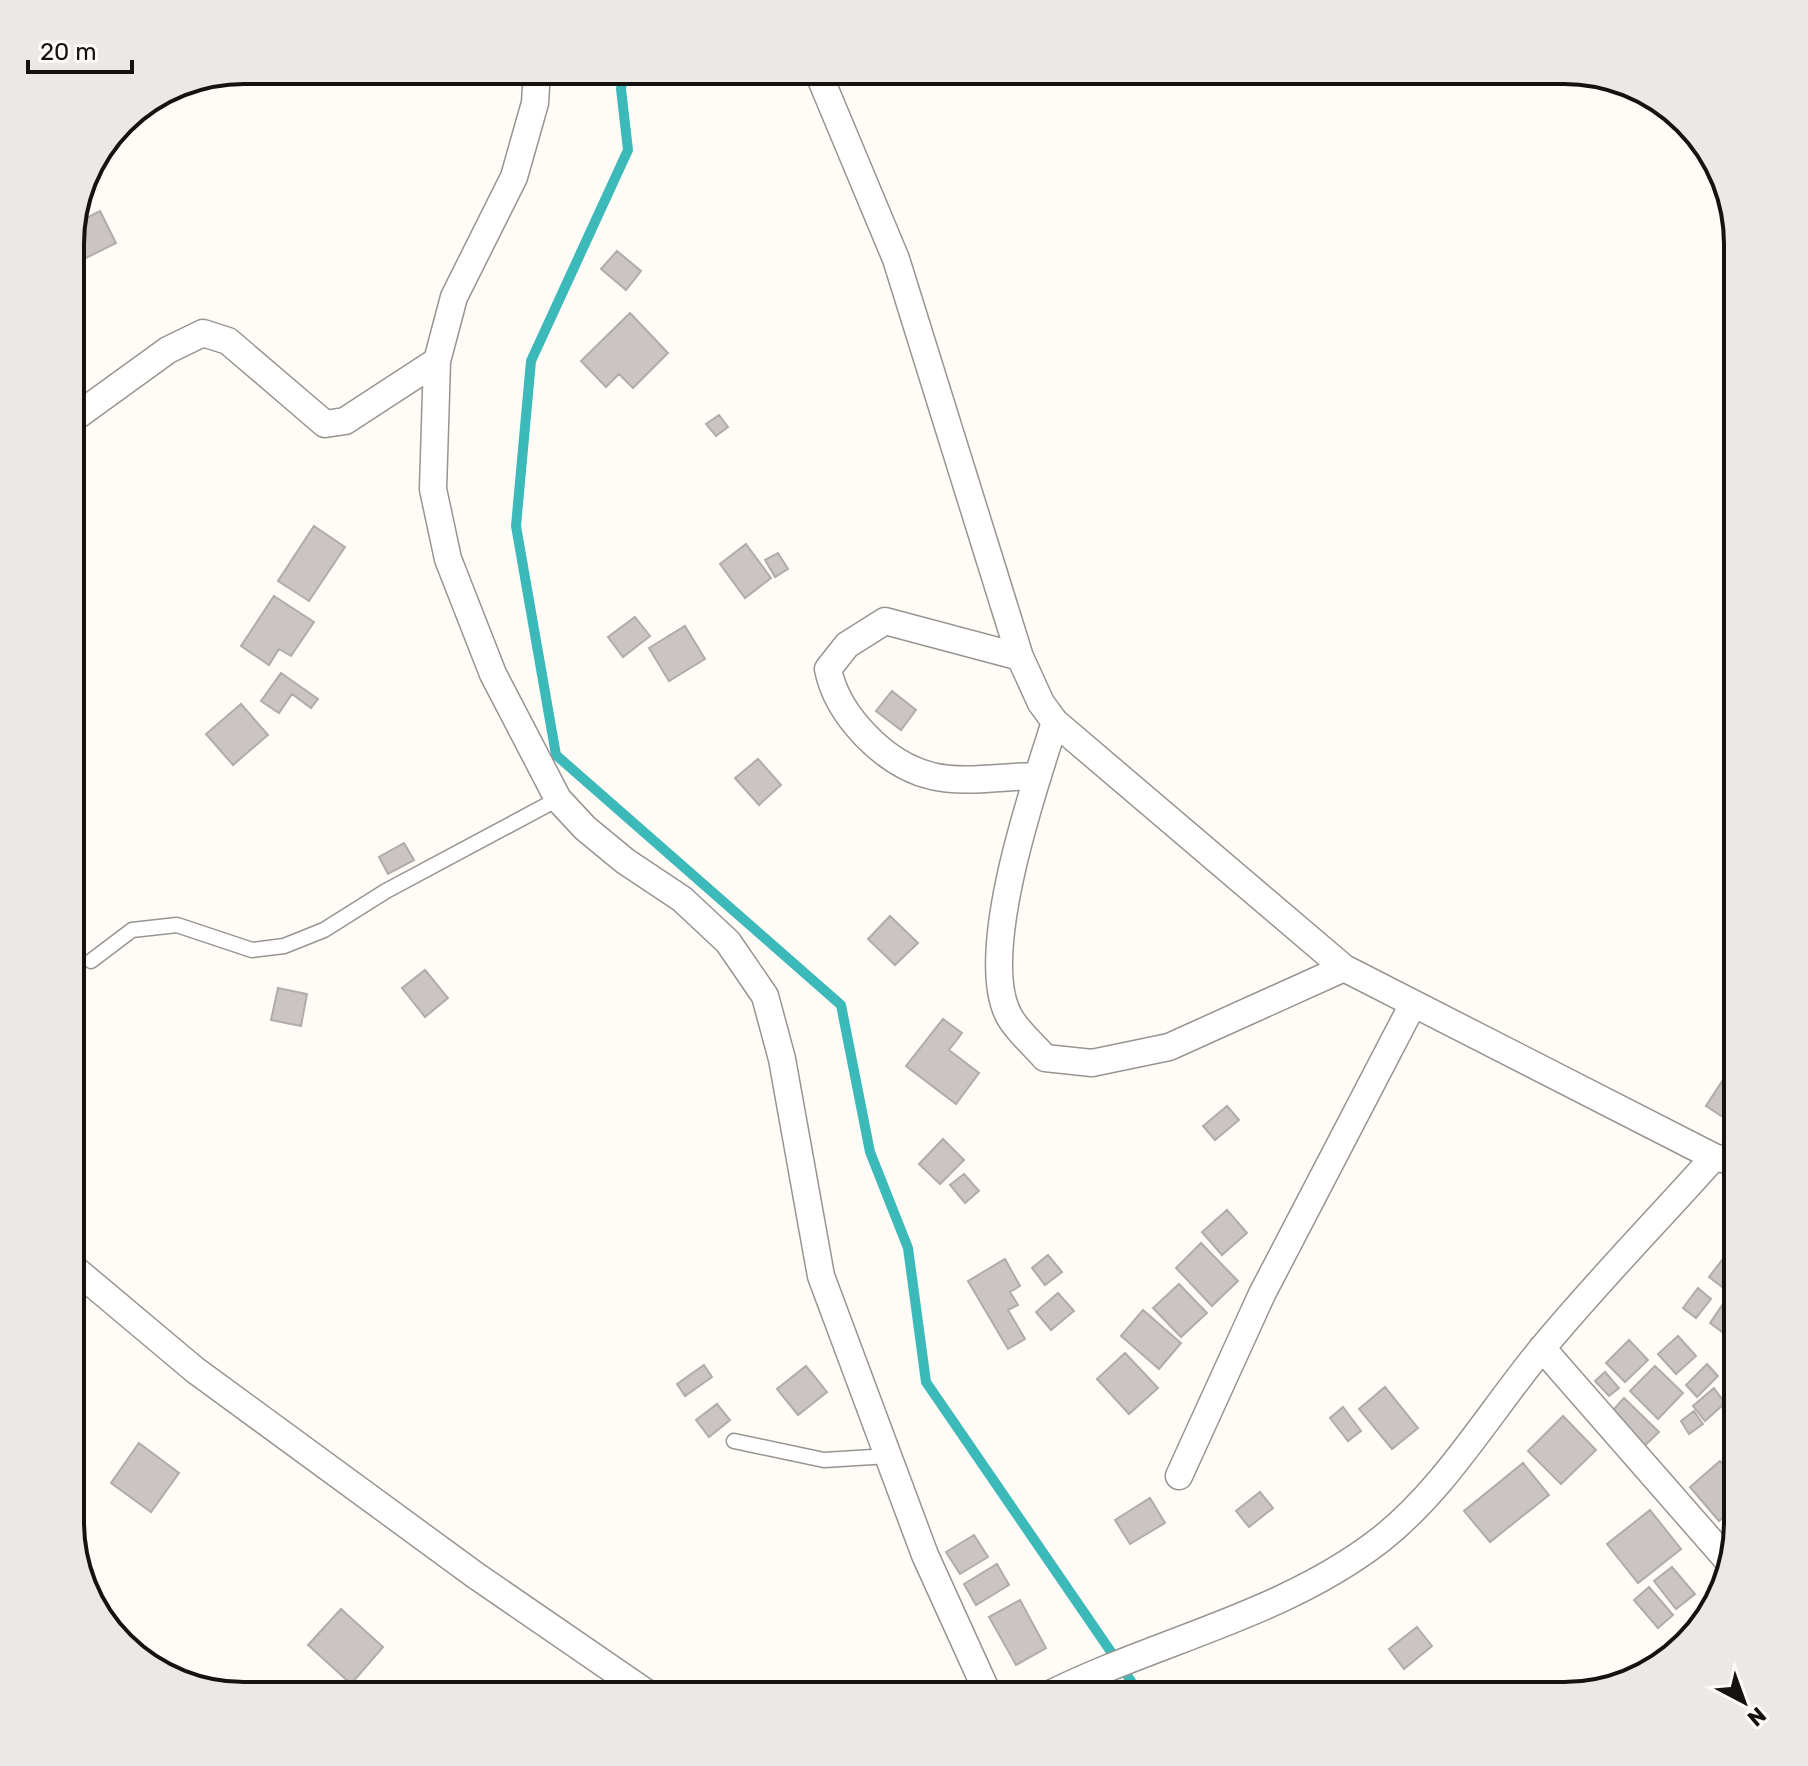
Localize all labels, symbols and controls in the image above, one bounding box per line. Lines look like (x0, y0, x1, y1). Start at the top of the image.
scale bar (28, 24, 132, 74)
text: 20 m (40, 38, 97, 66)
north arrow (1704, 1662, 1784, 1742)
text: N (1742, 1701, 1772, 1732)

